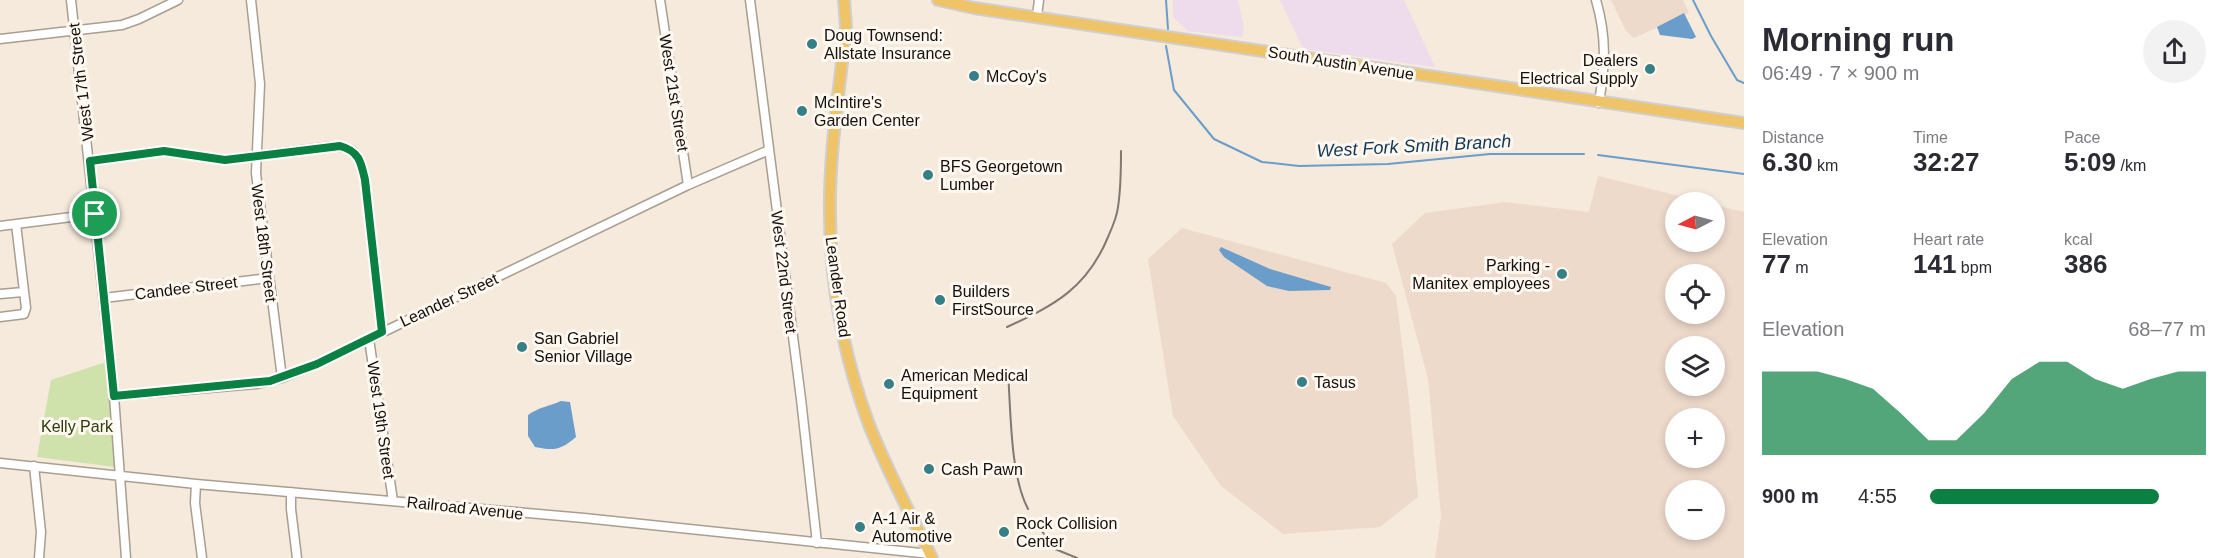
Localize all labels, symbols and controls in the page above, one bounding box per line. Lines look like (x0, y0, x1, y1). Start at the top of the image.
button: share (2143, 20, 2206, 83)
street label: West 17th Street (65, 21, 97, 142)
text: Morning run (1762, 21, 1954, 58)
place label: Doug Townsend: Allstate Insurance (824, 27, 951, 62)
street label: West 21st Street (656, 33, 692, 153)
marker: Doug Townsend: Allstate Insurance (805, 37, 819, 51)
street label: South Austin Avenue (1267, 43, 1415, 83)
place label: Dealers Electrical Supply (1520, 52, 1638, 87)
marker: Dealers Electrical Supply (1643, 62, 1657, 76)
text: 06:49 · 7 × 900 m (1762, 62, 1919, 84)
place label: McCoy's (986, 68, 1047, 85)
marker: McCoy's (967, 69, 981, 83)
place label: McIntire's Garden Center (814, 94, 921, 129)
marker: McIntire's Garden Center (795, 104, 809, 118)
text: Distance (1762, 129, 1824, 146)
text: Time (1913, 129, 1948, 146)
text: Pace (2064, 129, 2100, 146)
water label: West Fork Smith Branch (1316, 131, 1512, 161)
text: 6.30 (1762, 147, 1813, 177)
text: 32:27 (1913, 147, 1980, 177)
text: 5:09 (2064, 147, 2116, 177)
text: km (1813, 157, 1838, 174)
text: /km (2116, 157, 2146, 174)
place label: BFS Georgetown Lumber (940, 158, 1063, 193)
marker: BFS Georgetown Lumber (921, 168, 935, 182)
street label: West 18th Street (248, 183, 280, 304)
pin (69, 188, 120, 239)
north arrow (1665, 192, 1725, 252)
map controls (1665, 192, 1725, 540)
icon: arrive (78, 197, 111, 230)
street label: West 22nd Street (768, 210, 800, 335)
text: Elevation (1762, 231, 1828, 248)
text: Heart rate (1913, 231, 1984, 248)
text: kcal (2064, 231, 2092, 248)
street label: Leander Road (823, 236, 853, 338)
text: 77 (1762, 249, 1791, 279)
text: 141 (1913, 249, 1956, 279)
text: 386 (2064, 249, 2107, 279)
place label: Parking - Manitex employees (1412, 257, 1550, 292)
text: m (1791, 259, 1809, 276)
text: bpm (1956, 259, 1992, 276)
button: locate (1665, 264, 1725, 324)
marker: Parking - Manitex employees (1555, 267, 1569, 281)
street label: Leander Street (397, 270, 501, 330)
street label: Candee Street (134, 273, 239, 303)
place label: Builders FirstSource (952, 283, 1034, 318)
marker: Builders FirstSource (933, 293, 947, 307)
text: Elevation (1762, 318, 1844, 340)
text: 68–77 m (2128, 318, 2206, 340)
place label: San Gabriel Senior Village (534, 330, 633, 365)
button: layers (1665, 336, 1725, 396)
marker: San Gabriel Senior Village (515, 340, 529, 354)
street label: West 19th Street (364, 360, 398, 481)
place label: American Medical Equipment (901, 367, 1028, 402)
place label: Tasus (1314, 374, 1356, 391)
marker: Tasus (1295, 375, 1309, 389)
marker: American Medical Equipment (882, 377, 896, 391)
button: + (1665, 408, 1725, 468)
park label: Kelly Park (41, 418, 114, 435)
place label: Cash Pawn (941, 461, 1023, 478)
marker: Cash Pawn (922, 462, 936, 476)
button: − (1665, 480, 1725, 540)
text: 900 m (1762, 485, 1819, 507)
text: 4:55 (1858, 485, 1897, 507)
street label: Railroad Avenue (406, 493, 524, 523)
place label: A-1 Air & Automotive (872, 510, 952, 545)
place label: Rock Collision Center (1016, 515, 1117, 550)
marker: A-1 Air & Automotive (853, 520, 867, 534)
marker: Rock Collision Center (997, 525, 1011, 539)

